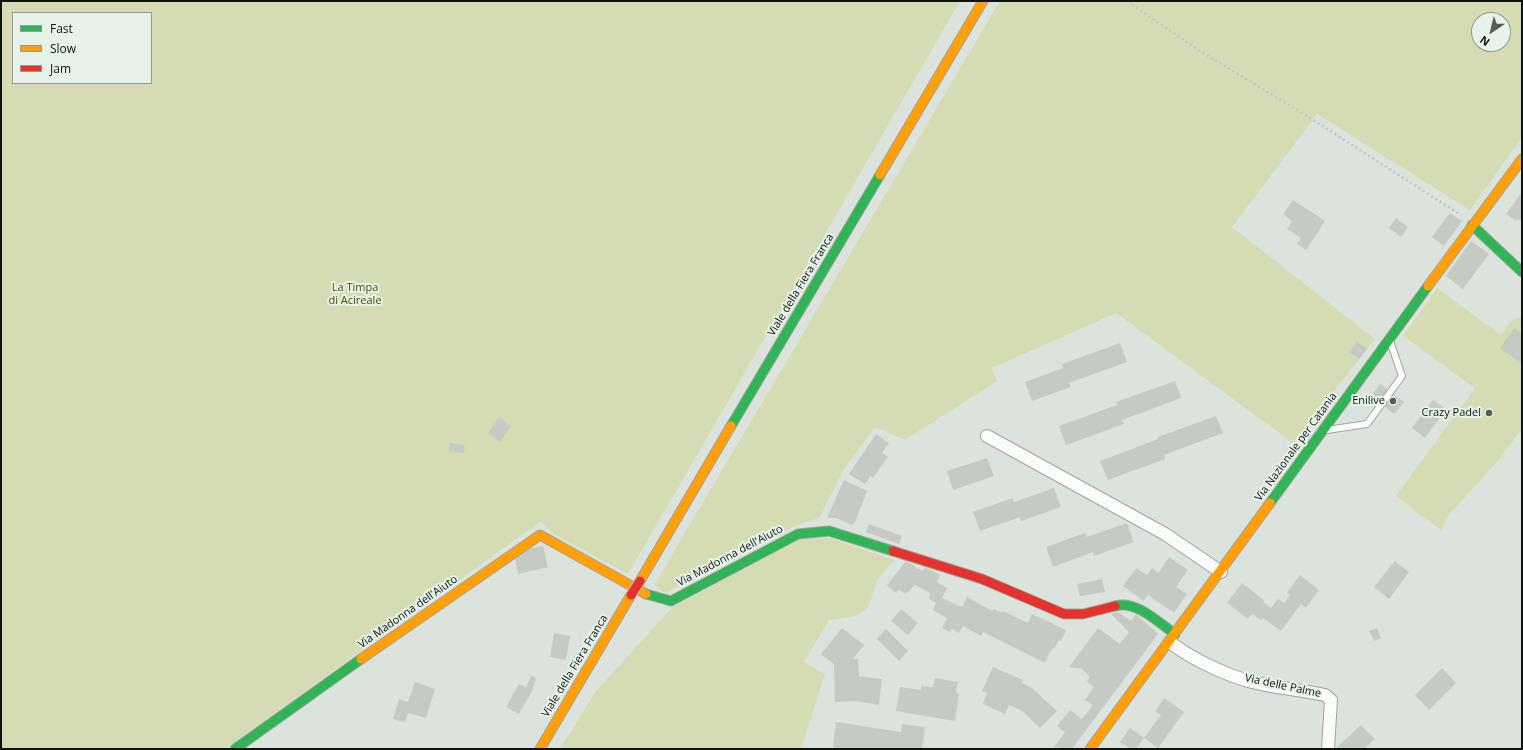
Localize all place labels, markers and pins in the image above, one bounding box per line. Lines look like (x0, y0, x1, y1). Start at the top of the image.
place label: Enilive (1352, 394, 1385, 408)
marker: Enilive (1388, 396, 1398, 406)
place label: Crazy Padel (1422, 406, 1481, 420)
marker: Crazy Padel (1484, 408, 1494, 418)

